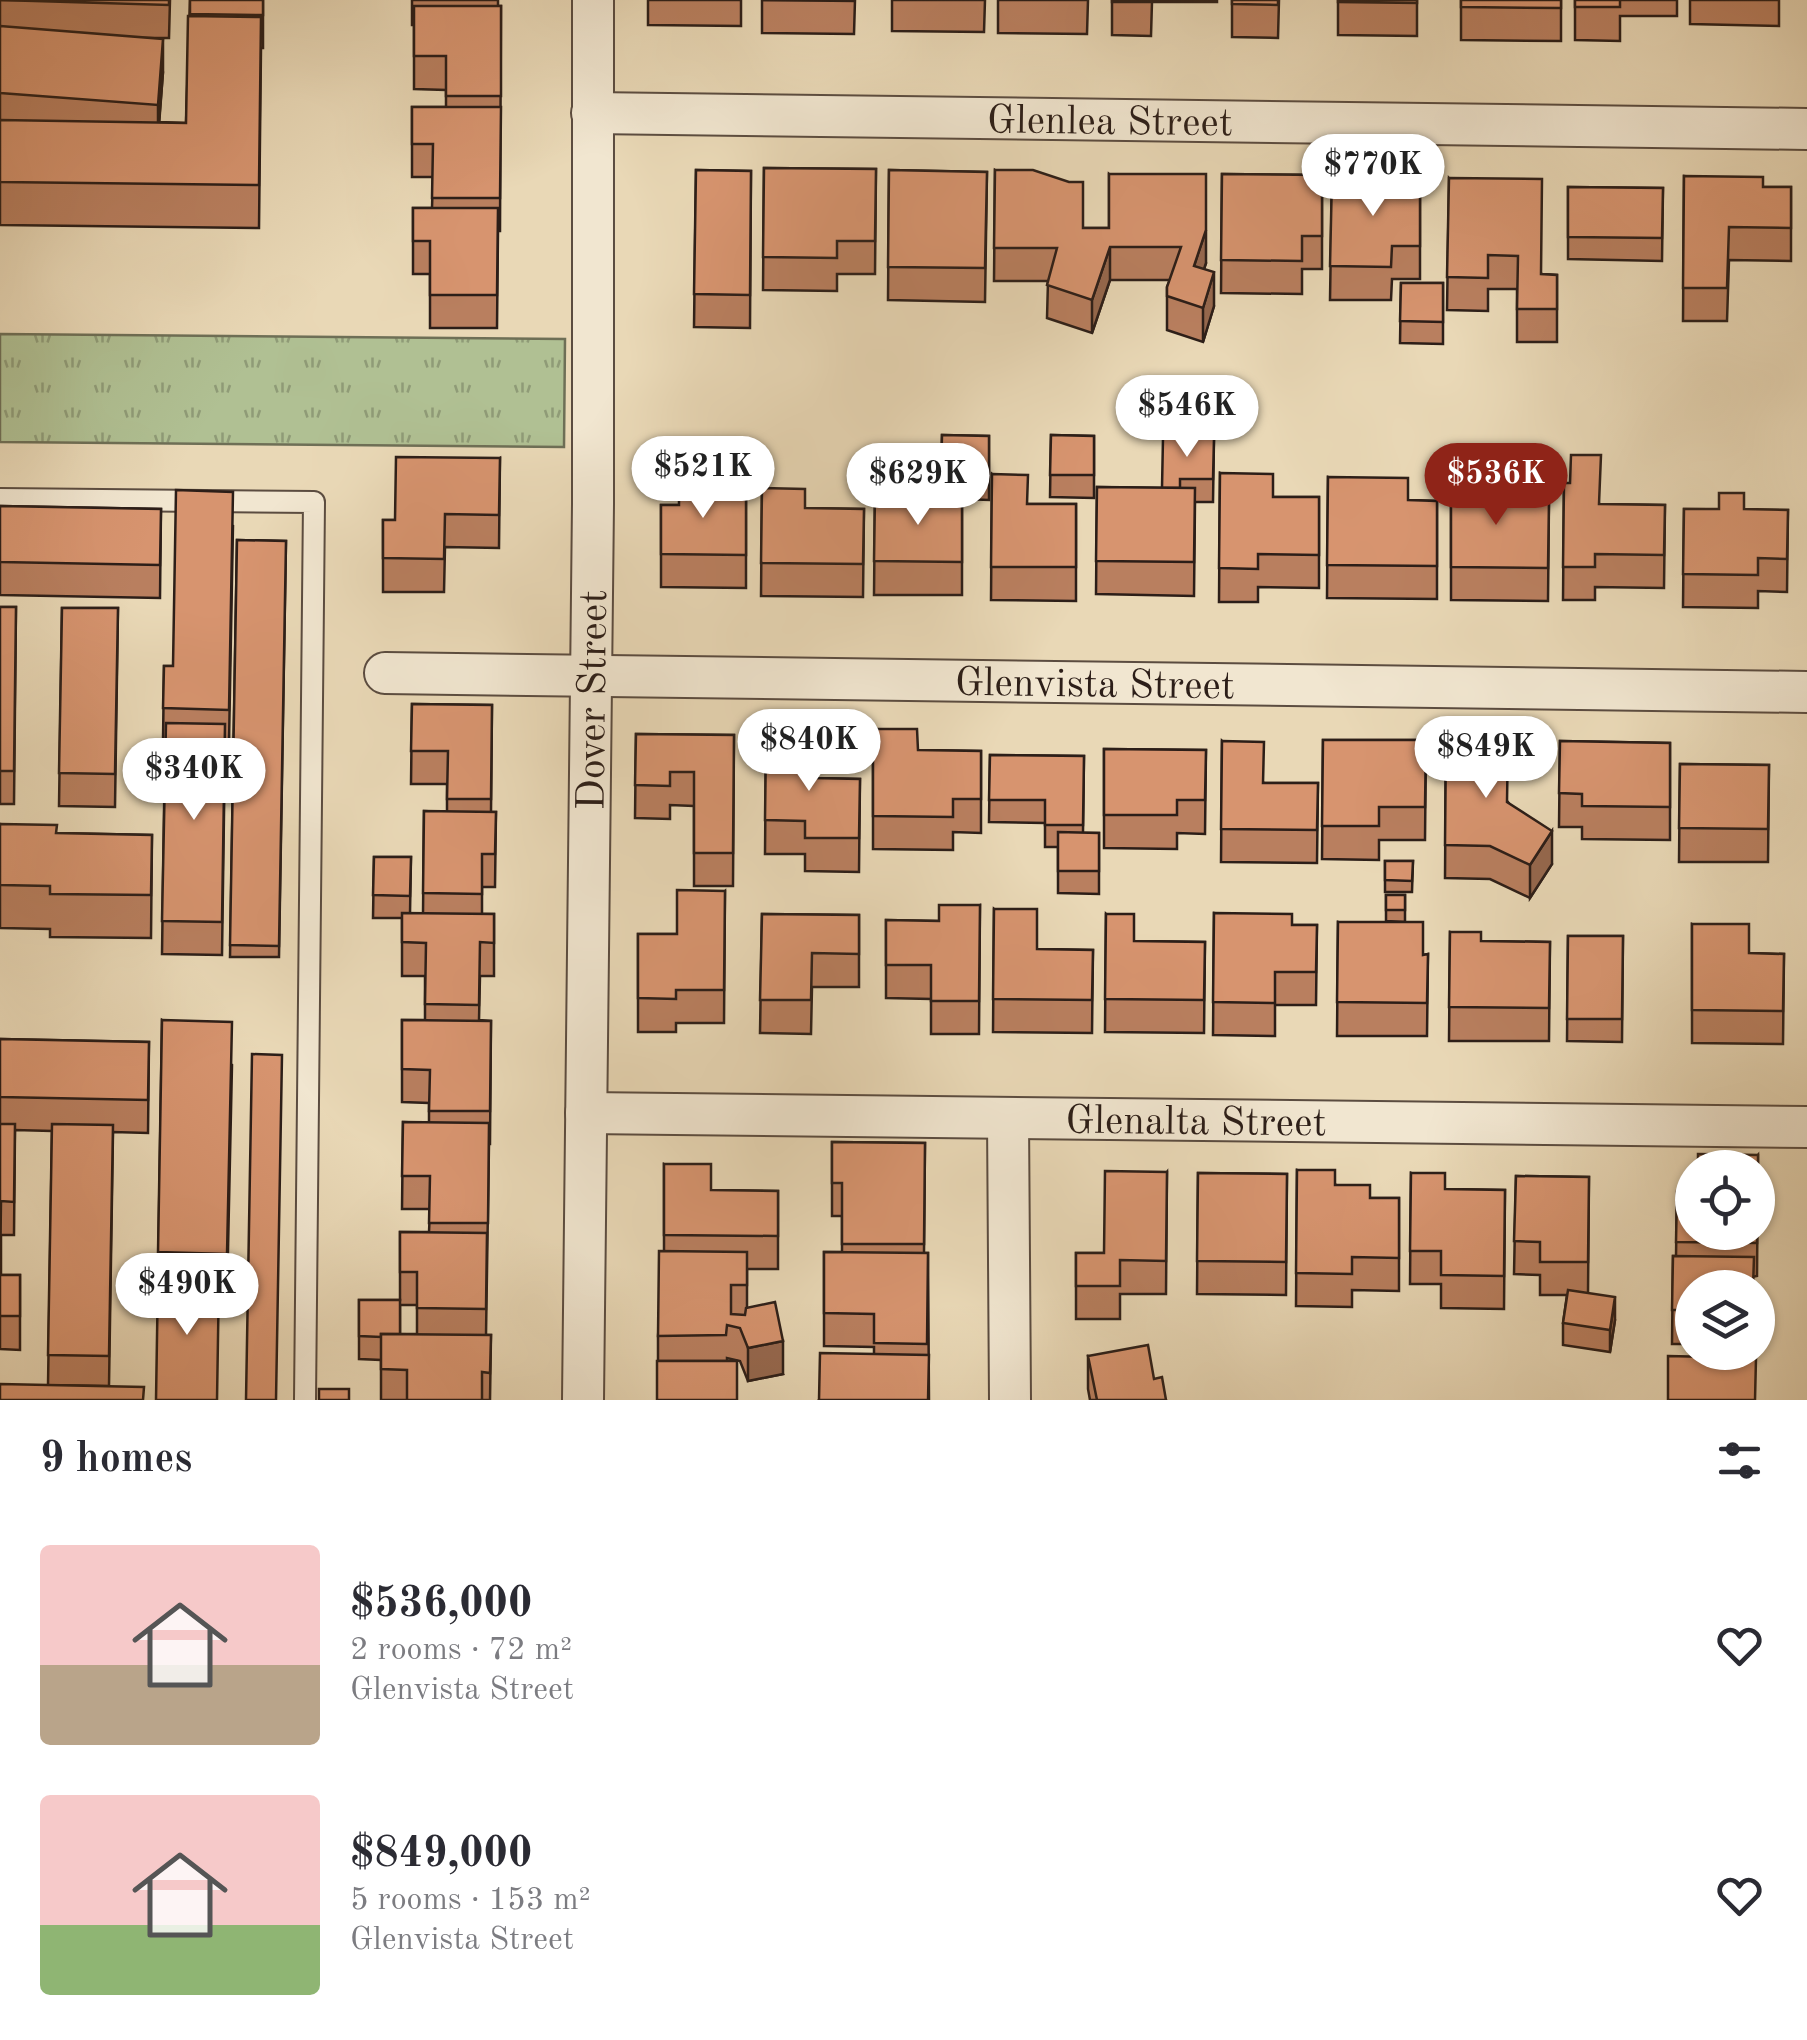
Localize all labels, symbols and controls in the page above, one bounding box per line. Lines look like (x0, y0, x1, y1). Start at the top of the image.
street label: Glenlea Street (987, 102, 1233, 145)
pin: $770K (1303, 134, 1443, 219)
text: $770K (1324, 150, 1422, 182)
pin: $546K (1117, 375, 1257, 460)
text: $546K (1138, 391, 1236, 423)
pin: $521K (633, 436, 773, 521)
pin: $629K (848, 443, 988, 528)
pin: $536K (1426, 443, 1566, 528)
text: $521K (654, 452, 752, 484)
text: $629K (869, 459, 967, 491)
text: $536K (1447, 459, 1545, 491)
street label: Dover Street (574, 590, 616, 811)
street label: Glenvista Street (955, 665, 1235, 708)
pin: $840K (739, 709, 879, 794)
pin: $849K (1416, 716, 1556, 801)
text: $840K (760, 725, 858, 757)
text: $849K (1437, 732, 1535, 764)
pin: $340K (124, 738, 264, 823)
text: $340K (145, 754, 243, 786)
street label: Glenalta Street (1065, 1102, 1327, 1145)
map controls (1675, 1150, 1775, 1370)
button: locate (1675, 1150, 1775, 1250)
pin: $490K (117, 1253, 257, 1338)
text: $490K (138, 1269, 236, 1301)
button: layers (1675, 1270, 1775, 1370)
icon: filters (1712, 1433, 1767, 1488)
text: 9 homes (40, 1439, 192, 1481)
text: $536,000 (350, 1584, 532, 1626)
icon: home (120, 1585, 240, 1705)
icon: heart (1712, 1618, 1767, 1673)
text: 2 rooms · 72 m² (350, 1635, 572, 1667)
text: Glenvista Street (350, 1675, 574, 1707)
text: $849,000 (350, 1834, 532, 1876)
icon: home (120, 1835, 240, 1955)
icon: heart (1712, 1868, 1767, 1923)
text: 5 rooms · 153 m² (350, 1885, 591, 1917)
text: Glenvista Street (350, 1925, 574, 1957)

